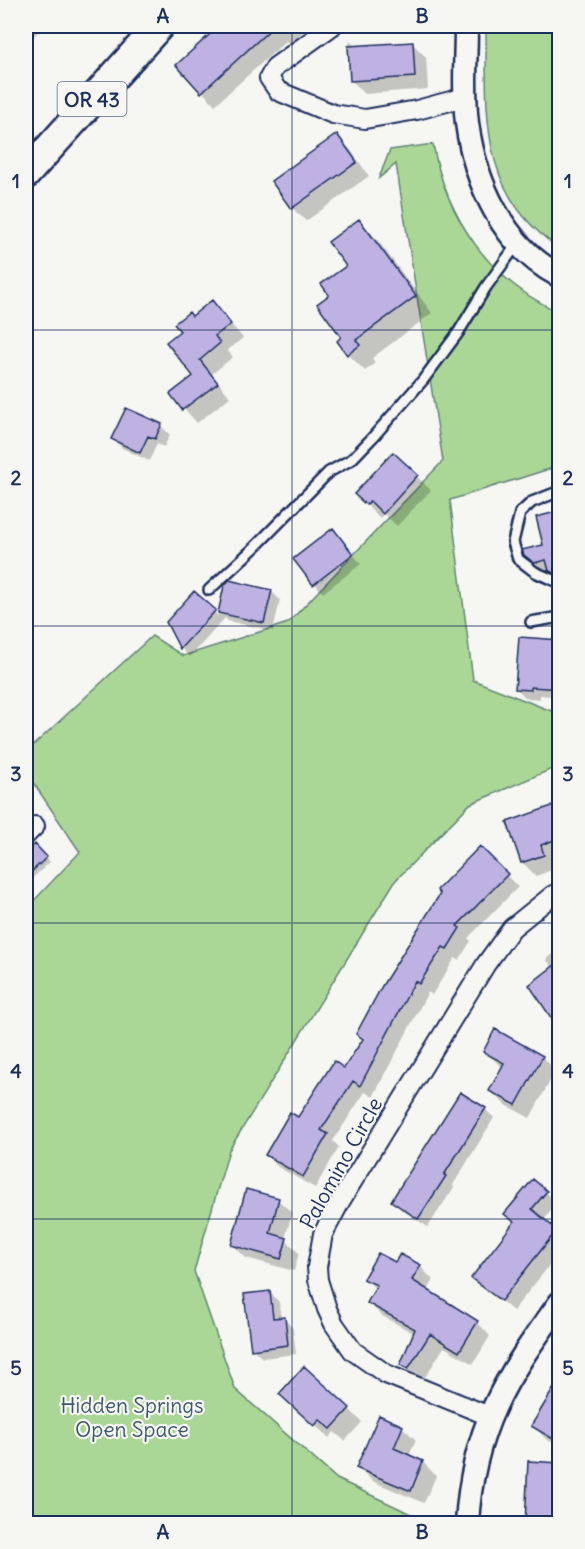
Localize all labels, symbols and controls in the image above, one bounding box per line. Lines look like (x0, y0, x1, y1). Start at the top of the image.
text: A (157, 3, 170, 28)
text: B (415, 3, 429, 28)
road number: OR 43 (58, 82, 127, 116)
text: 1 (12, 168, 20, 193)
text: 1 (564, 168, 572, 193)
text: 2 (11, 465, 22, 490)
text: 2 (563, 465, 574, 490)
text: 3 (10, 761, 22, 786)
text: 3 (562, 761, 574, 786)
text: 4 (10, 1058, 22, 1083)
text: 4 (562, 1058, 574, 1083)
street label: Palomino Circle (294, 1092, 388, 1234)
text: 5 (10, 1355, 22, 1380)
text: 5 (562, 1355, 574, 1380)
park label: Hidden Springs Open Space (60, 1392, 204, 1443)
text: A (157, 1519, 170, 1544)
text: B (415, 1519, 429, 1544)

